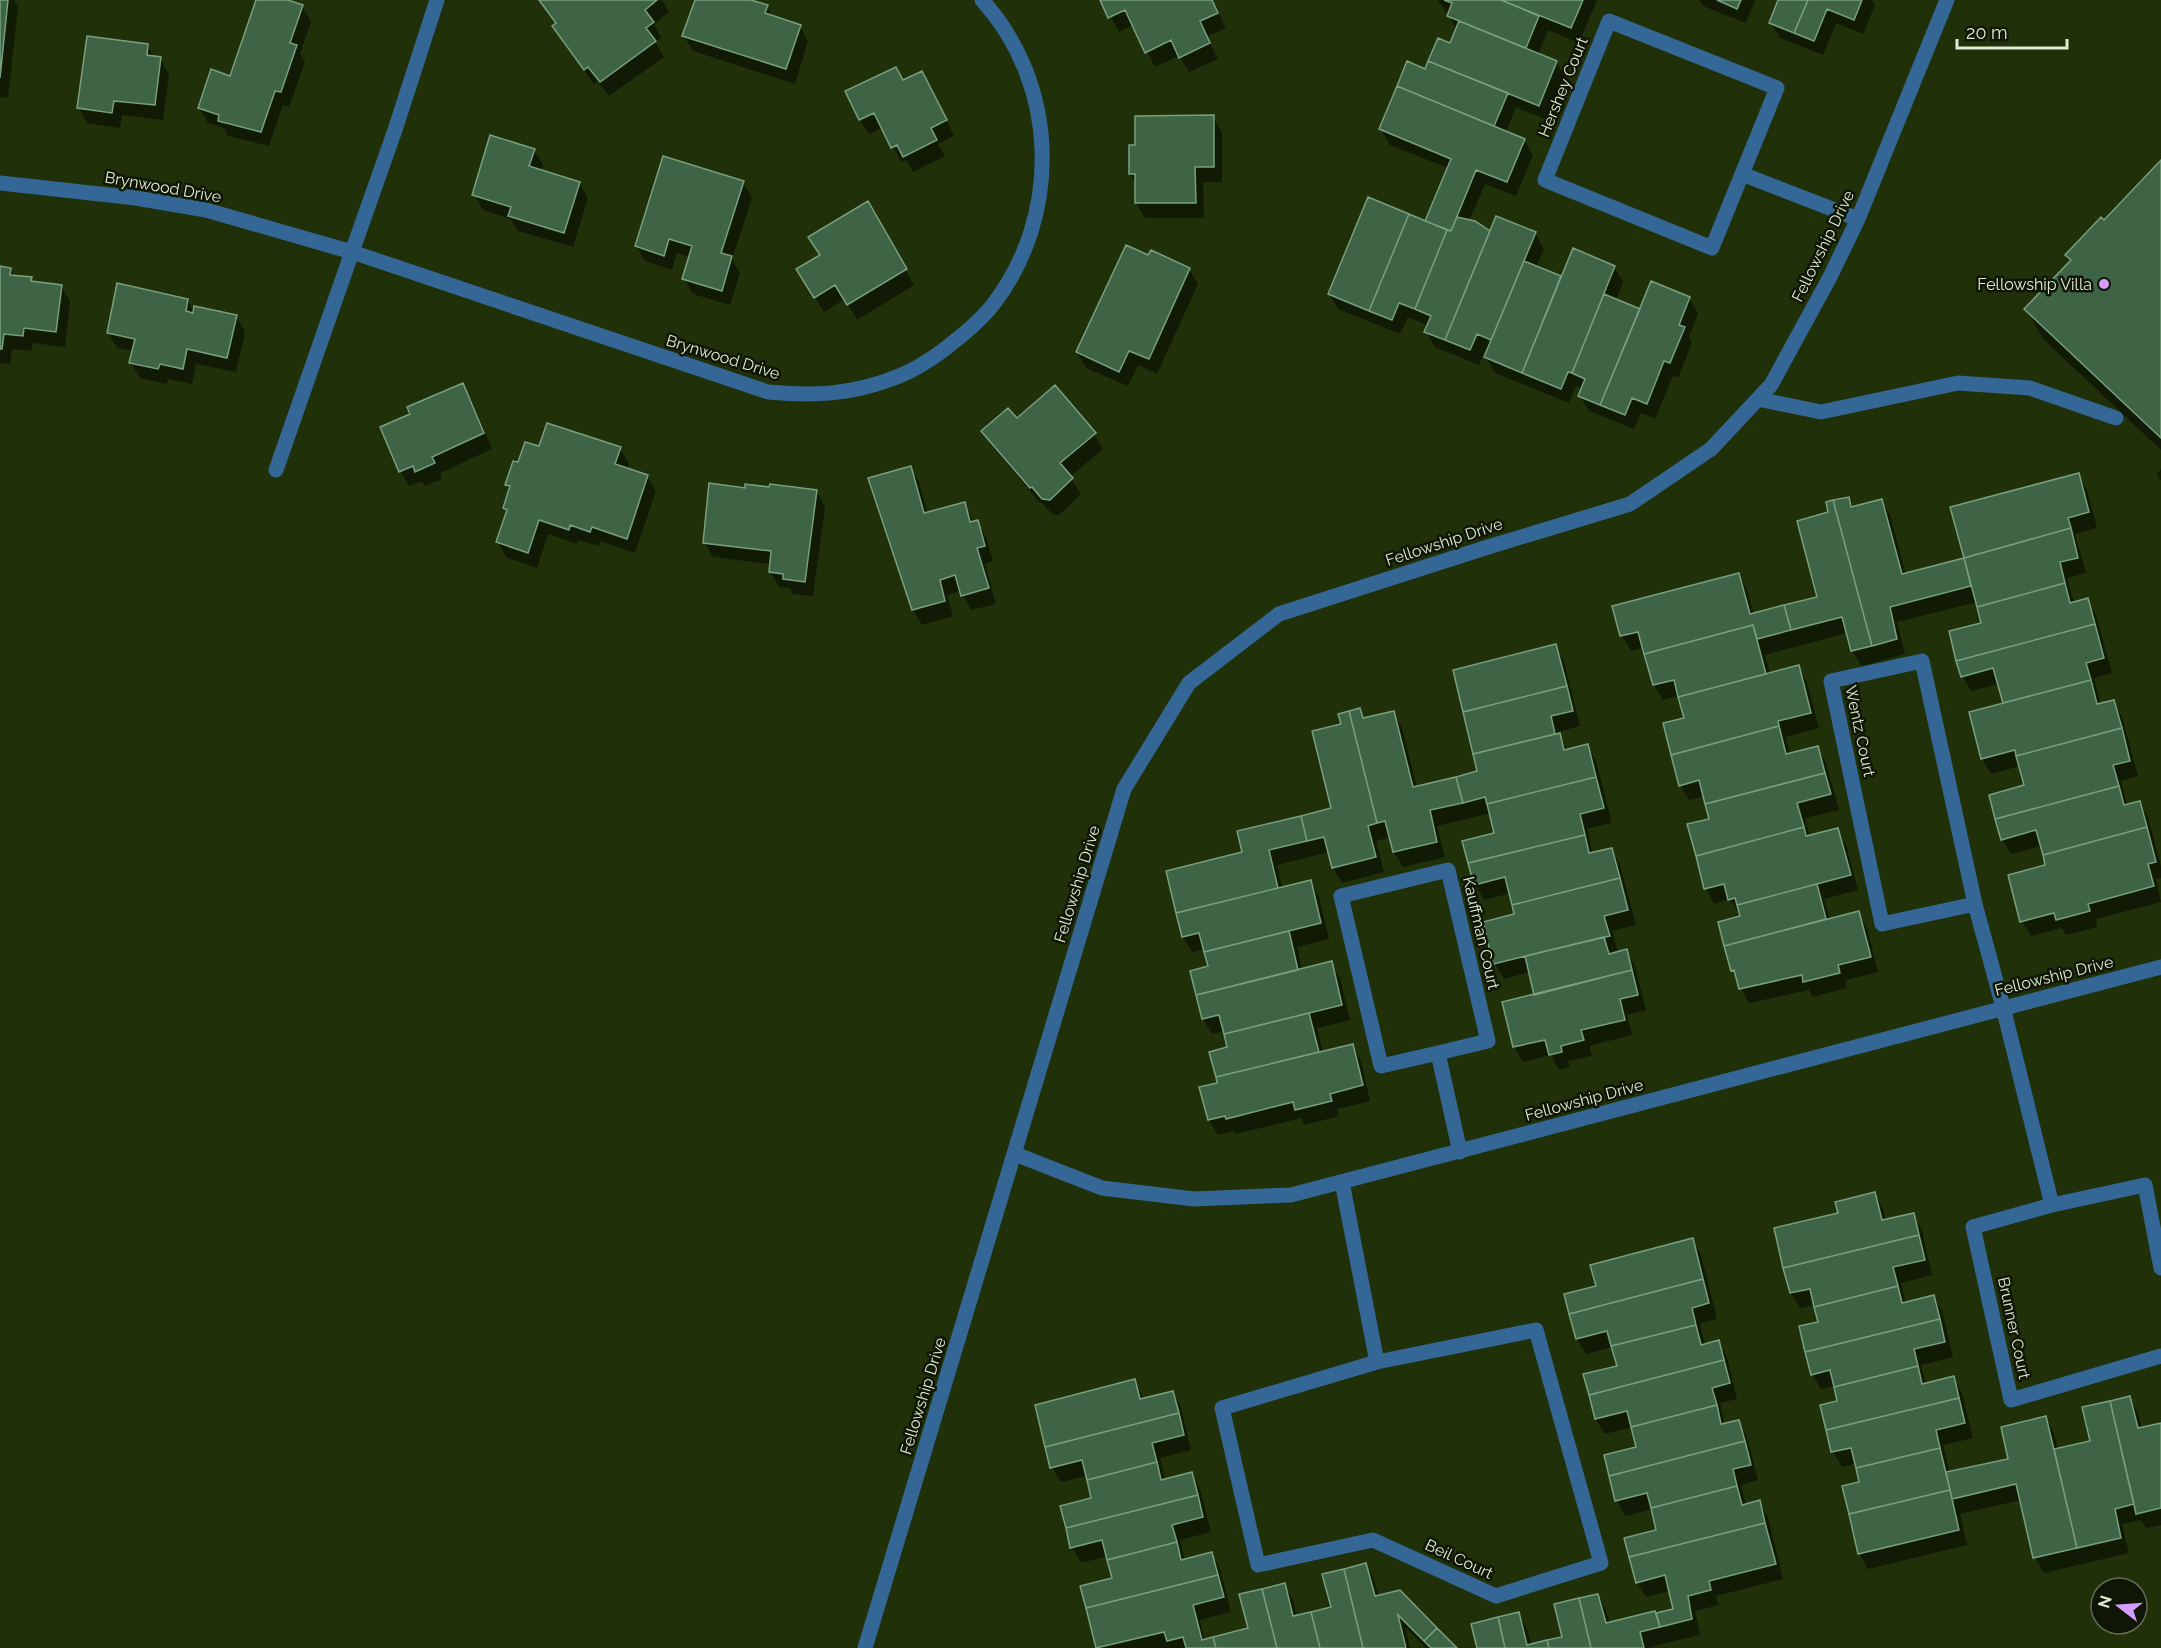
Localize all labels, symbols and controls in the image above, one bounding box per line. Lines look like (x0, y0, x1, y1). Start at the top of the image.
scale bar (1957, 12, 2066, 50)
text: 20 m (1966, 22, 2008, 43)
street label: Hershey Court (1534, 34, 1592, 140)
street label: Brynwood Drive (103, 167, 223, 207)
street label: Fellowship Drive (1788, 187, 1858, 305)
place label: Fellowship Villa (1977, 275, 2092, 294)
marker: Fellowship Villa (2097, 277, 2111, 291)
street label: Brynwood Drive (664, 331, 782, 383)
street label: Fellowship Drive (1383, 514, 1505, 570)
street label: Wentz Court (1841, 684, 1879, 779)
street label: Fellowship Drive (1050, 823, 1104, 945)
street label: Kauffman Court (1459, 875, 1503, 992)
street label: Fellowship Drive (1993, 952, 2115, 1000)
street label: Fellowship Drive (1523, 1075, 1645, 1125)
street label: Brunner Court (1994, 1275, 2034, 1382)
street label: Fellowship Drive (896, 1335, 950, 1457)
street label: Beil Court (1422, 1535, 1496, 1583)
north arrow (2089, 1576, 2149, 1636)
text: N (2094, 1593, 2116, 1610)

